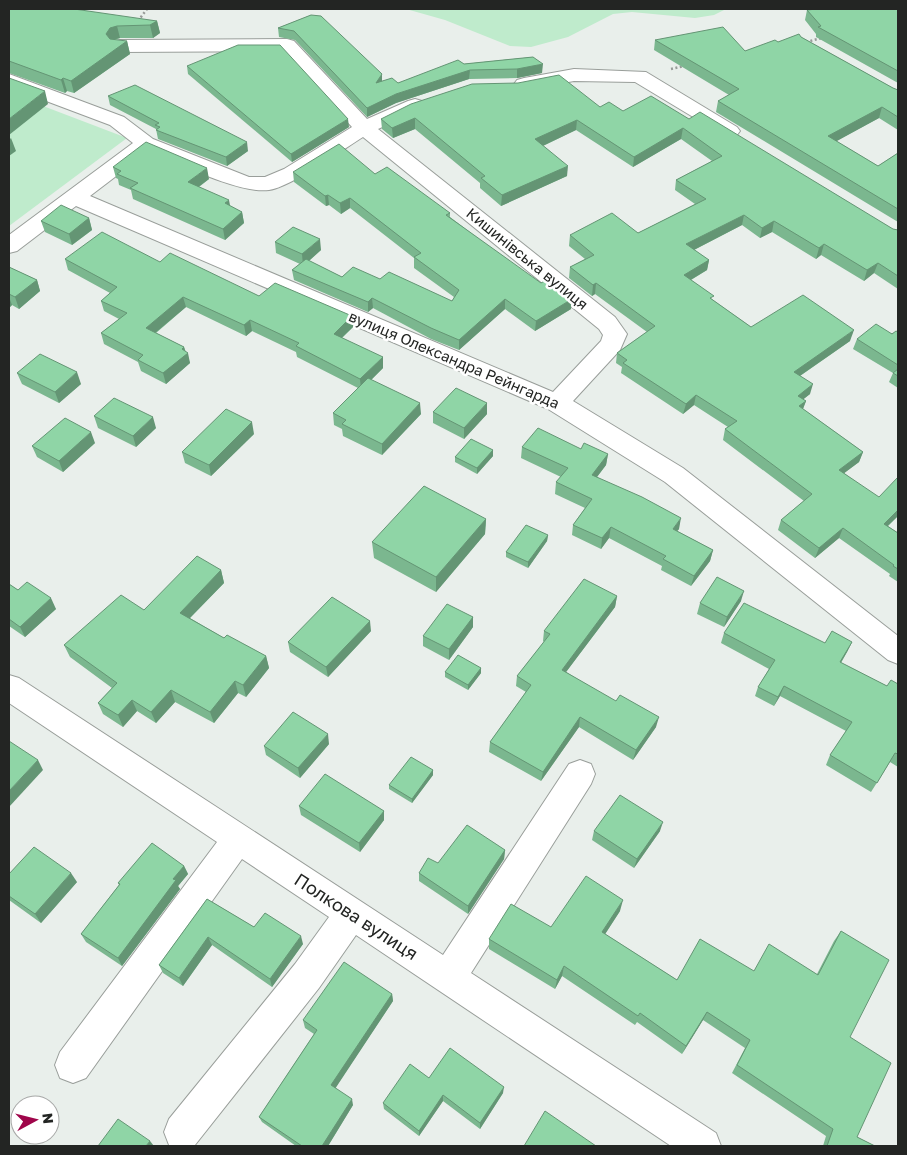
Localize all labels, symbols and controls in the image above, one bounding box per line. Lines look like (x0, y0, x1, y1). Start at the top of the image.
street label: Кишинівська вулиця (463, 204, 592, 313)
street label: вулиця Олександра Рейнгарда (346, 306, 563, 412)
street label: Полкова вулиця (291, 868, 422, 964)
north arrow (10, 1095, 60, 1145)
text: N (39, 1112, 57, 1125)

